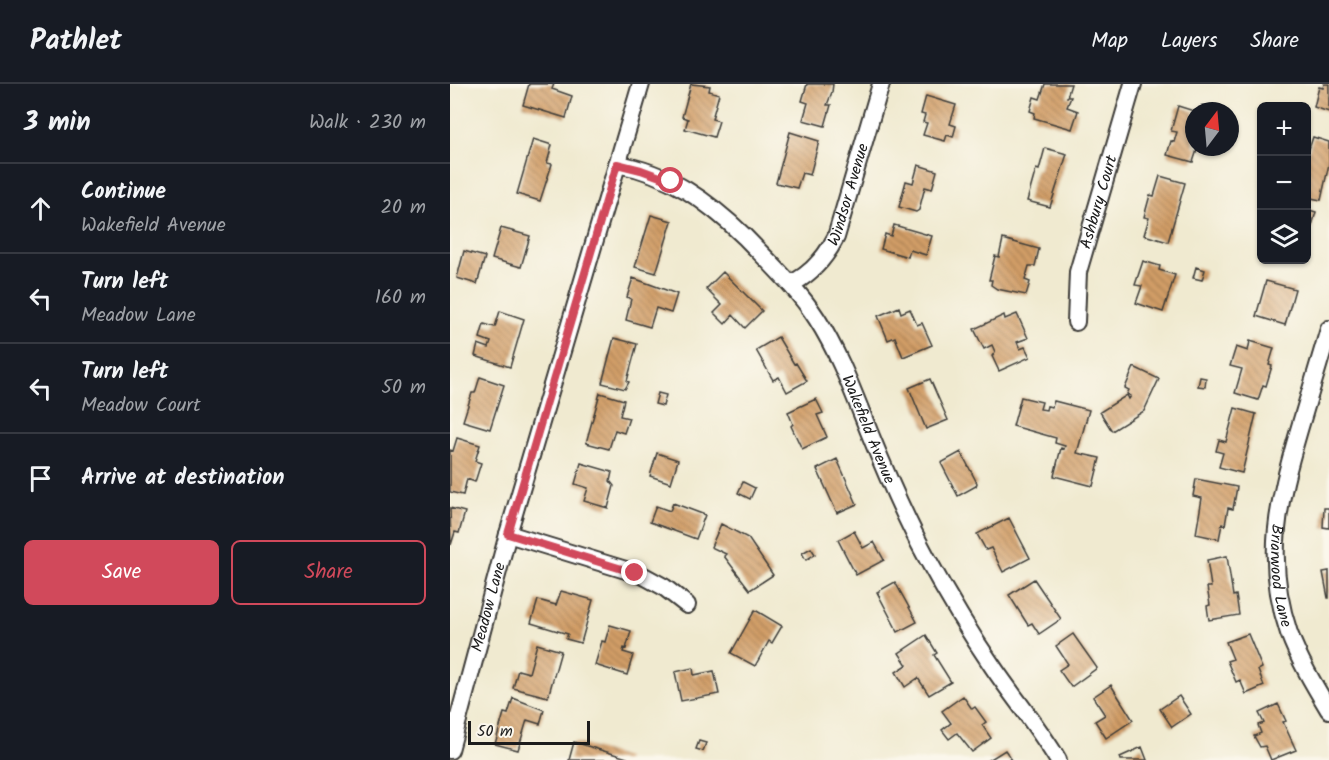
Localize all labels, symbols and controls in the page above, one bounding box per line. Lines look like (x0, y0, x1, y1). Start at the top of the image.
text: Pathlet (30, 19, 122, 64)
text: Map (1091, 25, 1128, 58)
text: Layers (1161, 25, 1217, 58)
text: Share (1250, 25, 1299, 58)
text: 3 min (24, 102, 91, 144)
north arrow (1185, 102, 1239, 156)
map controls (1257, 102, 1311, 264)
button: + (1257, 102, 1311, 156)
text: Walk · 230 m (309, 107, 426, 139)
street label: Windsor Avenue (821, 140, 875, 251)
street label: Ashbury Court (1073, 151, 1124, 252)
button: − (1257, 156, 1311, 210)
route start (657, 167, 683, 193)
text: Continue (81, 175, 166, 210)
icon: ahead (24, 192, 57, 225)
text: 20 m (380, 192, 426, 224)
text: Wakefield Avenue (81, 210, 226, 242)
button: layers (1257, 210, 1311, 264)
text: Turn left (81, 265, 168, 300)
icon: left (24, 282, 57, 315)
text: 160 m (375, 282, 426, 314)
text: Meadow Lane (81, 300, 196, 332)
text: Turn left (81, 355, 168, 390)
street label: Wakefield Avenue (835, 371, 902, 488)
icon: left (24, 372, 57, 405)
text: 50 m (381, 372, 426, 404)
text: Meadow Court (81, 390, 201, 422)
text: Arrive at destination (81, 461, 284, 496)
icon: arrive (24, 462, 57, 495)
street label: Briarwood Lane (1263, 523, 1299, 630)
button: Save (24, 540, 219, 605)
button: Share (231, 540, 426, 605)
route end (621, 559, 647, 585)
street label: Meadow Lane (464, 560, 512, 655)
scale bar (468, 718, 590, 746)
text: 50 m (477, 719, 513, 744)

